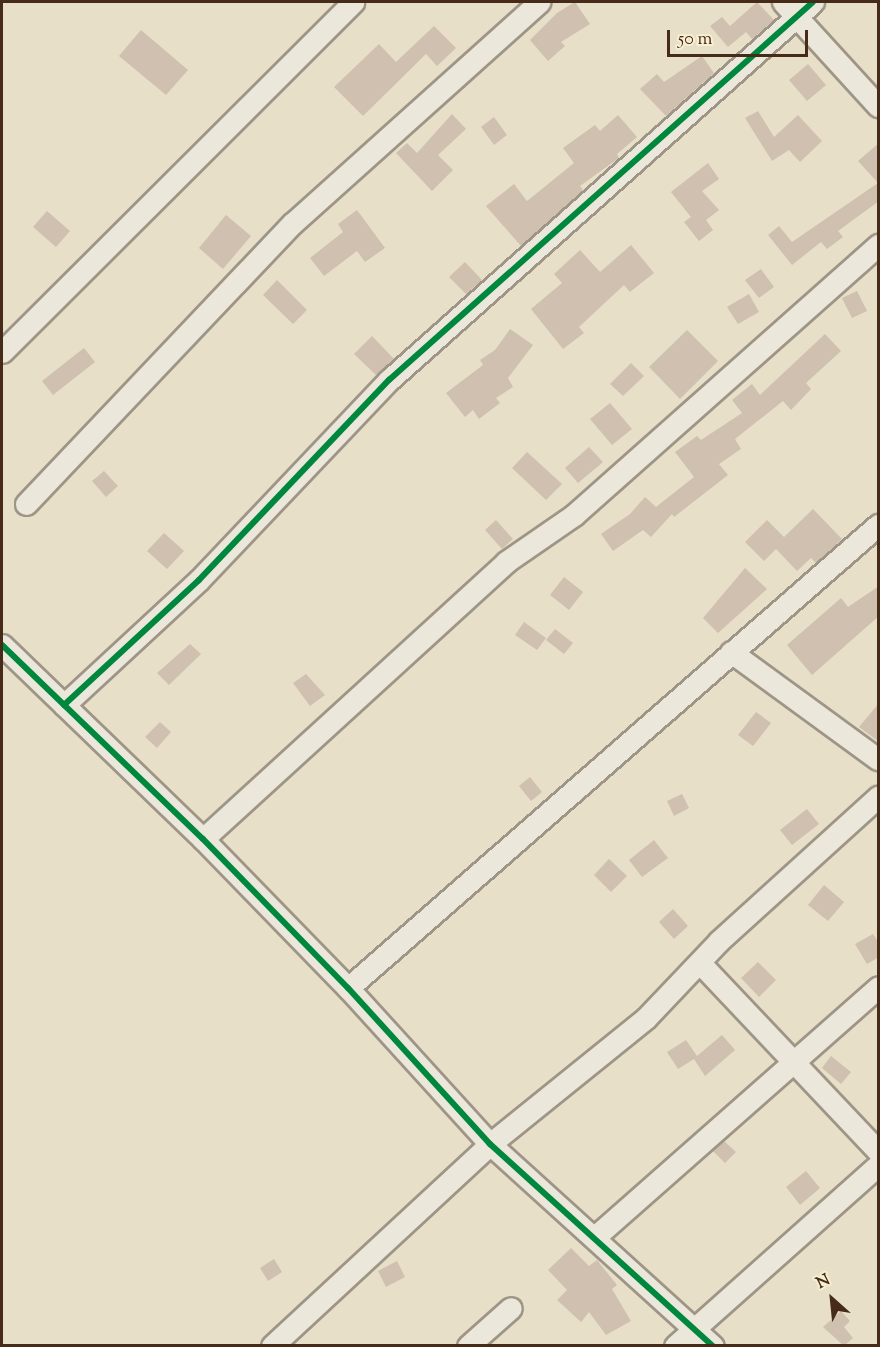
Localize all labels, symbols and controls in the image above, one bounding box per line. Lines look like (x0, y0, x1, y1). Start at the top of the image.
scale bar (670, 18, 811, 56)
text: 50 m (678, 27, 712, 53)
north arrow (802, 1269, 862, 1329)
text: N (813, 1269, 835, 1296)

